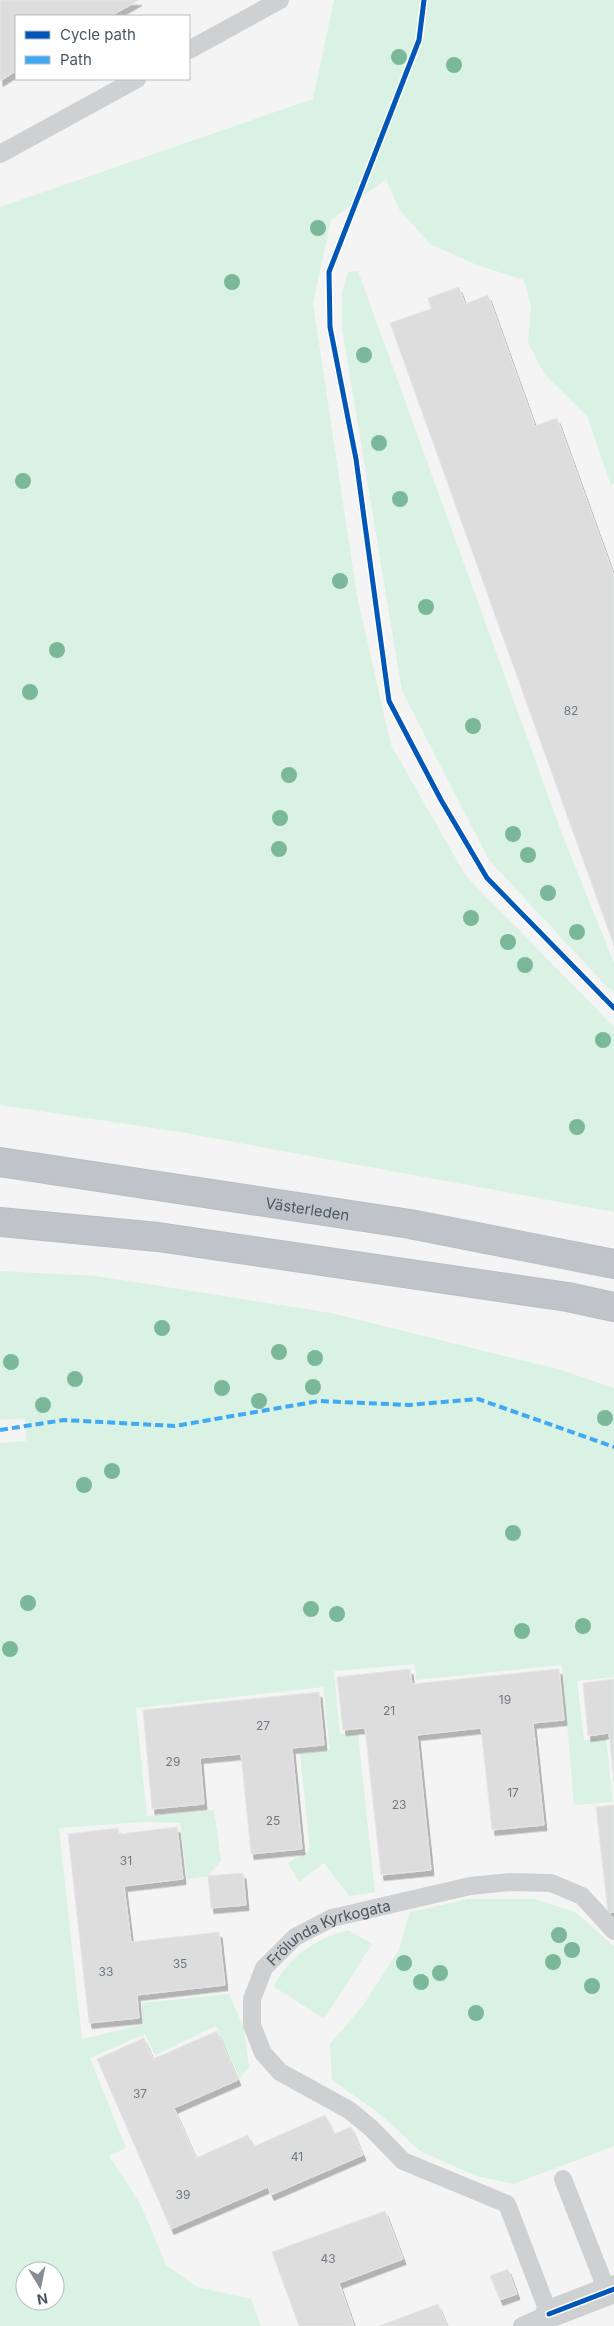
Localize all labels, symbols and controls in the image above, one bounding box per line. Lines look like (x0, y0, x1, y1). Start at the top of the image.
legend (15, 15, 190, 80)
text: Cycle path (60, 25, 136, 44)
text: Path (60, 50, 92, 69)
house number: 82 (564, 703, 578, 718)
street label: Västerleden (264, 1193, 351, 1224)
house number: 19 (499, 1692, 511, 1707)
house number: 21 (383, 1703, 395, 1718)
house number: 27 (256, 1718, 270, 1733)
house number: 29 (166, 1754, 180, 1769)
house number: 17 (507, 1785, 519, 1800)
house number: 23 (392, 1797, 406, 1812)
house number: 25 (266, 1813, 280, 1828)
house number: 31 (120, 1853, 132, 1868)
street label: Frölunda Kyrkogata (262, 1895, 392, 1970)
house number: 35 (173, 1956, 187, 1971)
house number: 33 (99, 1964, 113, 1979)
house number: 37 (133, 2086, 147, 2101)
house number: 41 (291, 2149, 303, 2164)
house number: 39 (176, 2187, 190, 2202)
house number: 43 (320, 2251, 336, 2266)
north arrow (15, 2261, 65, 2311)
text: N (36, 2290, 49, 2309)

